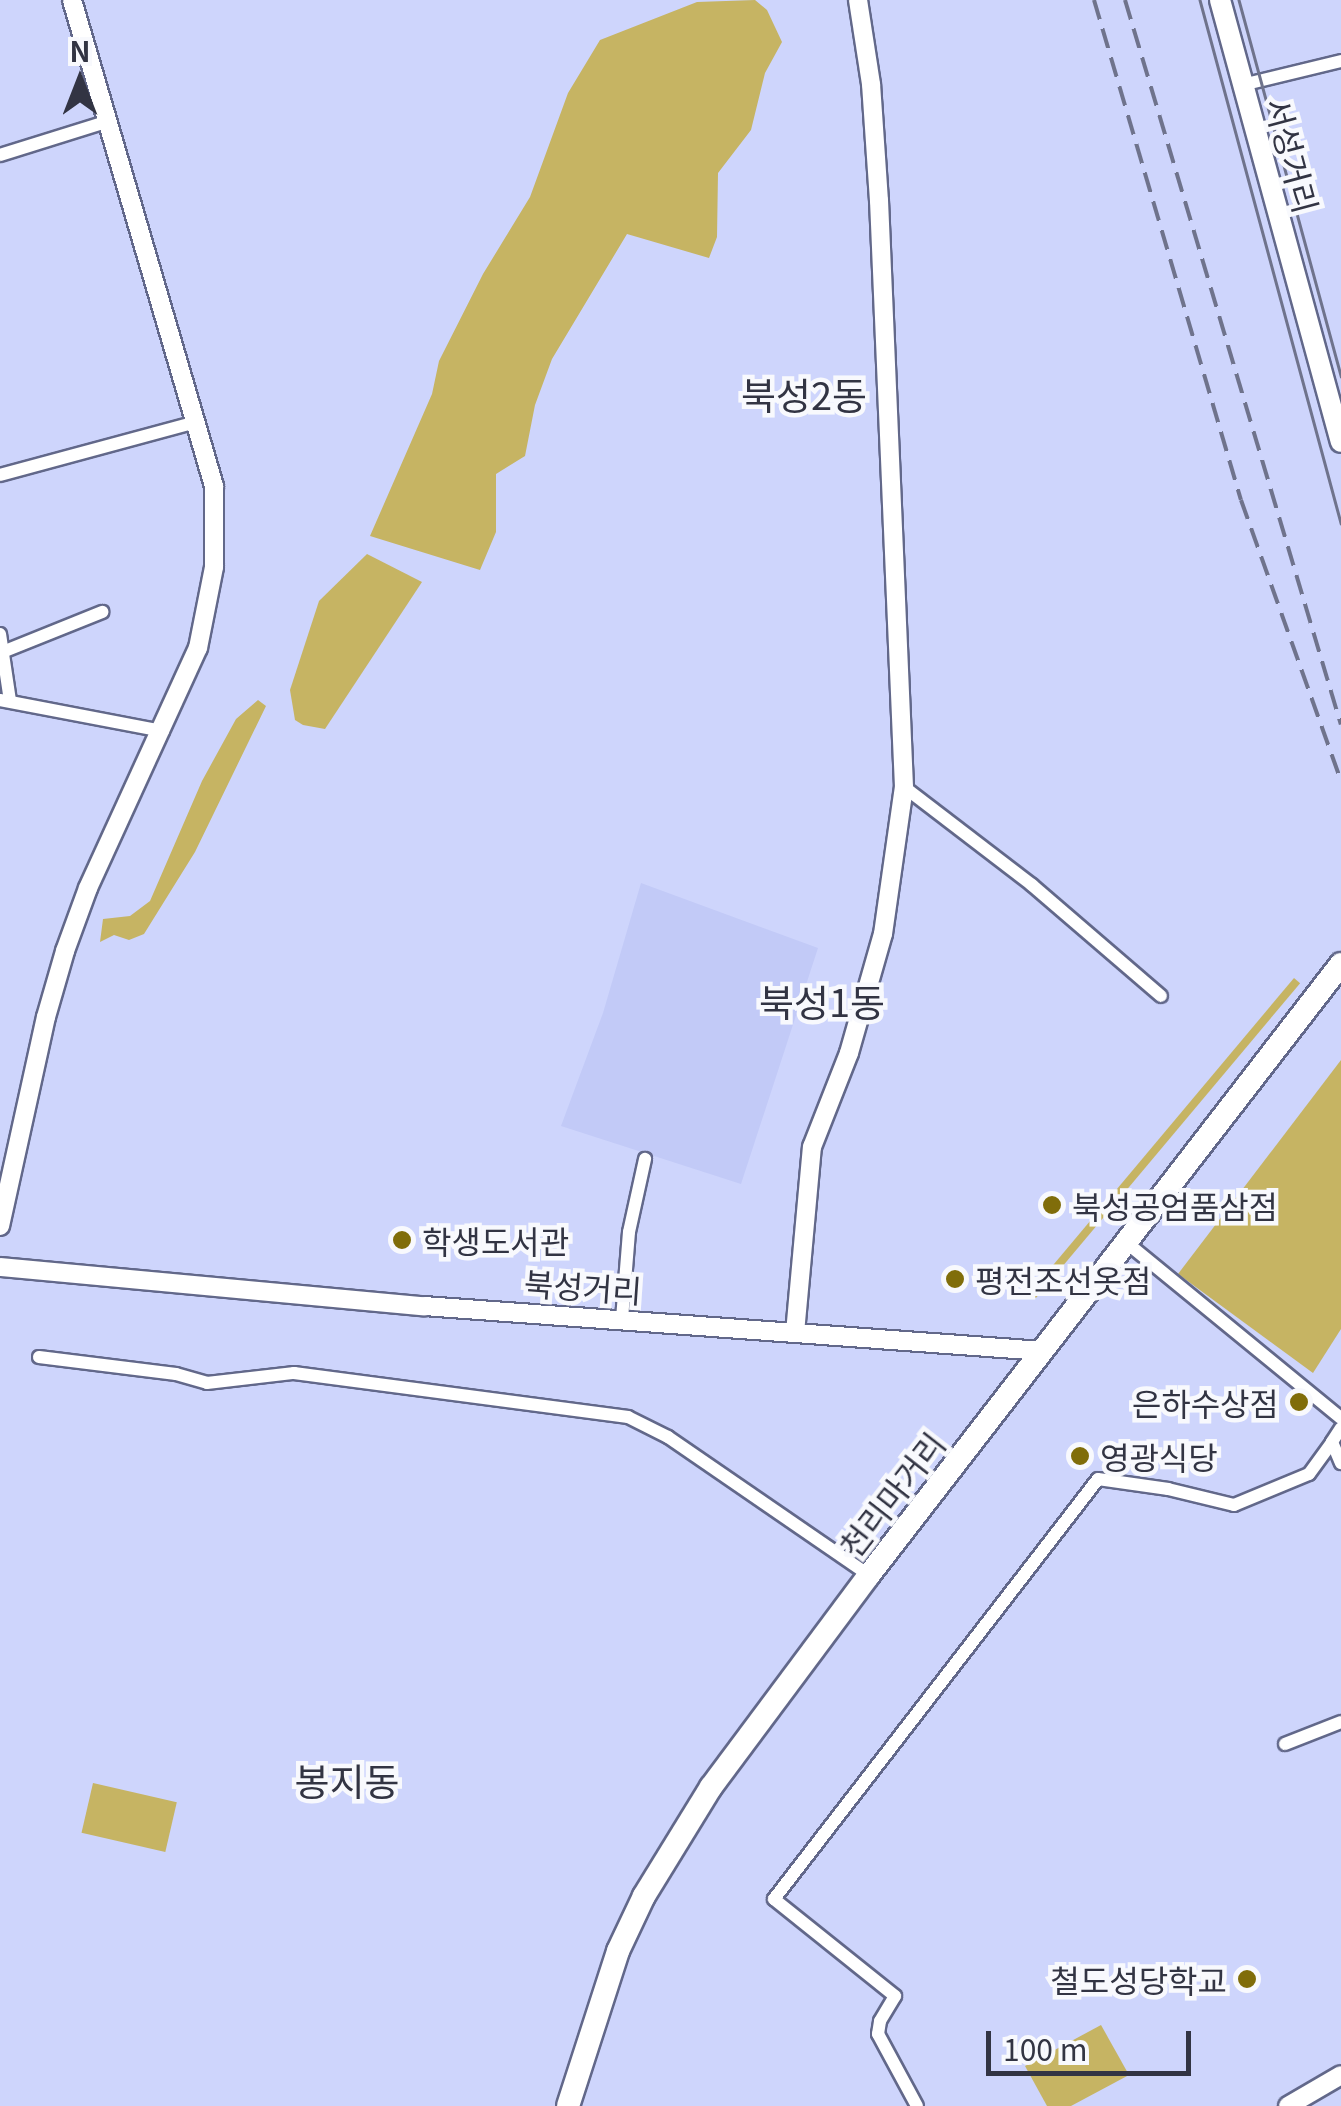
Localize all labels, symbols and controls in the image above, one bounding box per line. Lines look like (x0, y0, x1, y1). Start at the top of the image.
north arrow (30, 30, 130, 130)
text: N (70, 30, 90, 70)
street label: 서성거리 (1259, 93, 1327, 217)
district label: 북성2동 (741, 371, 867, 417)
district label: 북성1동 (759, 978, 885, 1024)
place label: 북성공엄품삼점 (1072, 1186, 1278, 1224)
marker: 북성공엄품삼점 (1041, 1194, 1063, 1216)
place label: 학생도서관 (422, 1221, 569, 1259)
marker: 학생도서관 (391, 1229, 413, 1251)
place label: 평전조선옷점 (975, 1260, 1152, 1298)
street label: 북성거리 (523, 1263, 643, 1309)
marker: 평전조선옷점 (944, 1268, 966, 1290)
place label: 은하수상점 (1132, 1383, 1279, 1421)
marker: 은하수상점 (1288, 1391, 1310, 1413)
street label: 천리마거리 (831, 1424, 951, 1564)
place label: 영광식당 (1100, 1437, 1218, 1475)
marker: 영광식당 (1069, 1445, 1091, 1467)
district label: 봉지동 (295, 1757, 399, 1803)
place label: 철도성당학교 (1050, 1960, 1227, 1998)
marker: 철도성당학교 (1236, 1968, 1258, 1990)
scale bar (991, 2011, 1196, 2073)
text: 100 m (1003, 2026, 1087, 2070)

